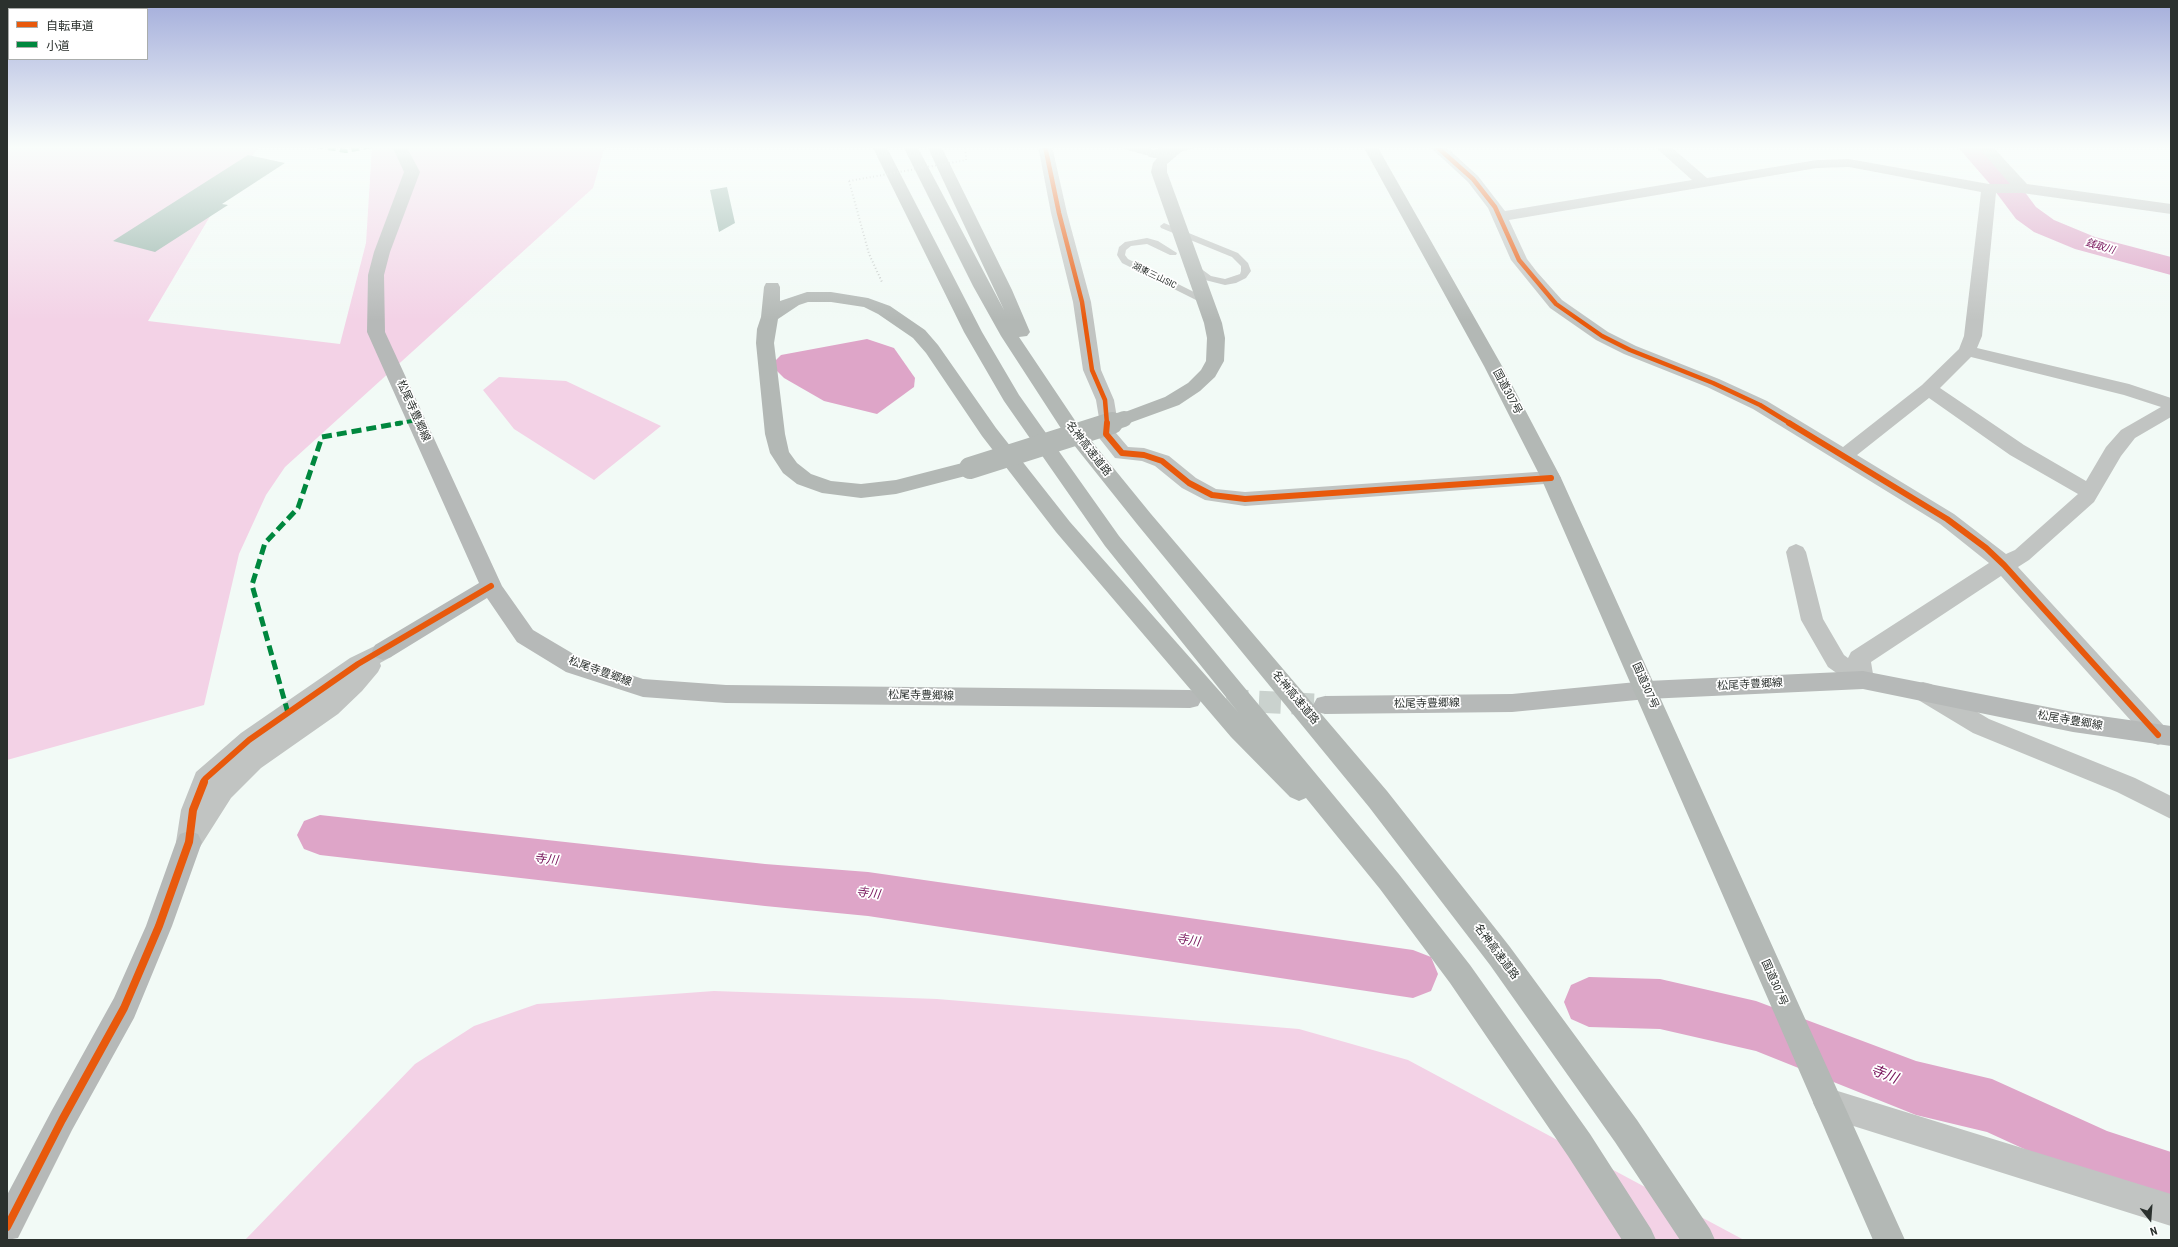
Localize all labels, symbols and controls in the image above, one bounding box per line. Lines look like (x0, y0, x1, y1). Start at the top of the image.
legend (8, 8, 148, 60)
text: 自転車道 (46, 19, 94, 33)
text: 小道 (46, 39, 70, 53)
water label: 銭取川 (2084, 237, 2116, 257)
street label: 湖東三山SIC (1130, 261, 1178, 291)
street label: 国道307号 (1490, 367, 1524, 417)
street label: 松尾寺豊郷線 (394, 378, 432, 444)
street label: 名神高速道路 (1062, 419, 1114, 479)
street label: 松尾寺豊郷線 (567, 655, 633, 689)
street label: 国道307号 (1629, 661, 1661, 711)
street label: 名神高速道路 (1269, 668, 1321, 728)
street label: 松尾寺豊郷線 (1717, 677, 1783, 693)
street label: 松尾寺豊郷線 (888, 689, 954, 703)
street label: 松尾寺豊郷線 (1394, 697, 1460, 711)
street label: 松尾寺豊郷線 (2036, 709, 2104, 733)
water label: 寺川 (533, 852, 559, 868)
water label: 寺川 (855, 885, 881, 903)
street label: 名神高速道路 (1471, 922, 1521, 982)
water label: 寺川 (1175, 932, 1201, 950)
street label: 国道307号 (1758, 958, 1790, 1008)
water label: 寺川 (1868, 1062, 1900, 1088)
north arrow (2130, 1199, 2170, 1239)
text: N (2149, 1224, 2159, 1238)

